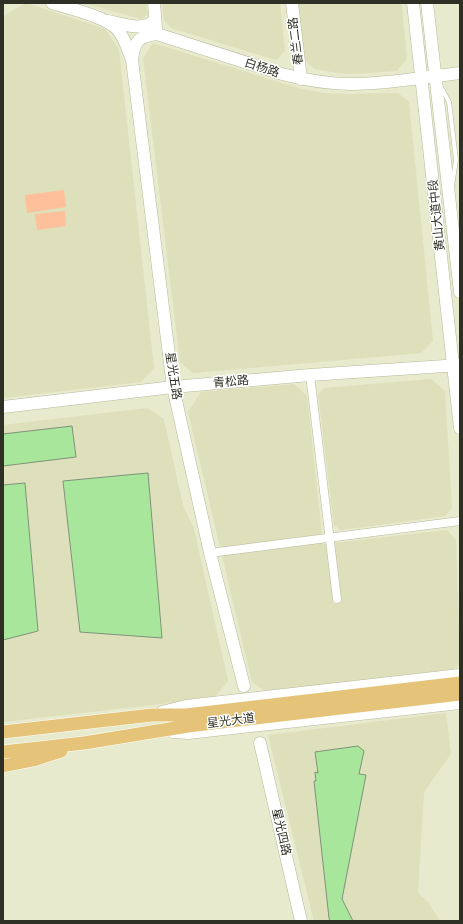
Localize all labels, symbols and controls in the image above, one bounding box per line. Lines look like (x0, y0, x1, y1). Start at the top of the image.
street label: 春兰二路 (285, 16, 307, 66)
street label: 白杨路 (242, 54, 282, 82)
street label: 黄山大道中段 (425, 178, 449, 252)
street label: 星光五路 (161, 351, 185, 401)
street label: 青松路 (212, 372, 250, 392)
street label: 星光大道 (206, 710, 256, 732)
street label: 星光四路 (267, 807, 295, 857)

